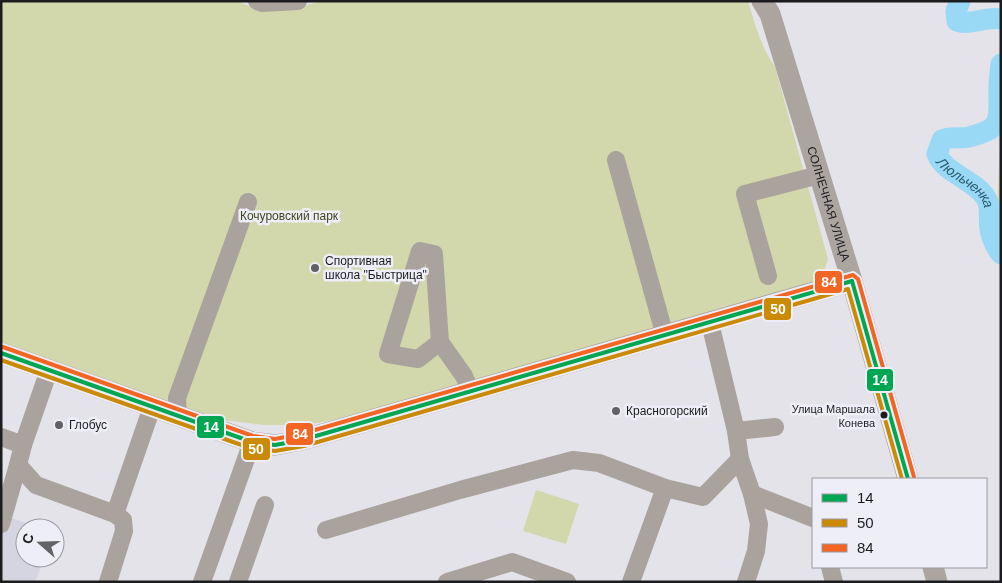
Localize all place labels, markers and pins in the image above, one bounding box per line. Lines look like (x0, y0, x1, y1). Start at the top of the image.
place label: Спортивная школа "Быстрица" (325, 254, 427, 282)
marker: Спортивная школа "Быстрица" (309, 262, 321, 274)
place label: Улица Маршала Конева (792, 403, 876, 429)
place label: Красногорский (626, 404, 708, 418)
marker: Красногорский (610, 405, 622, 417)
marker: Улица Маршала Конева (879, 410, 889, 420)
place label: Глобус (69, 418, 107, 432)
marker: Глобус (53, 419, 65, 431)

